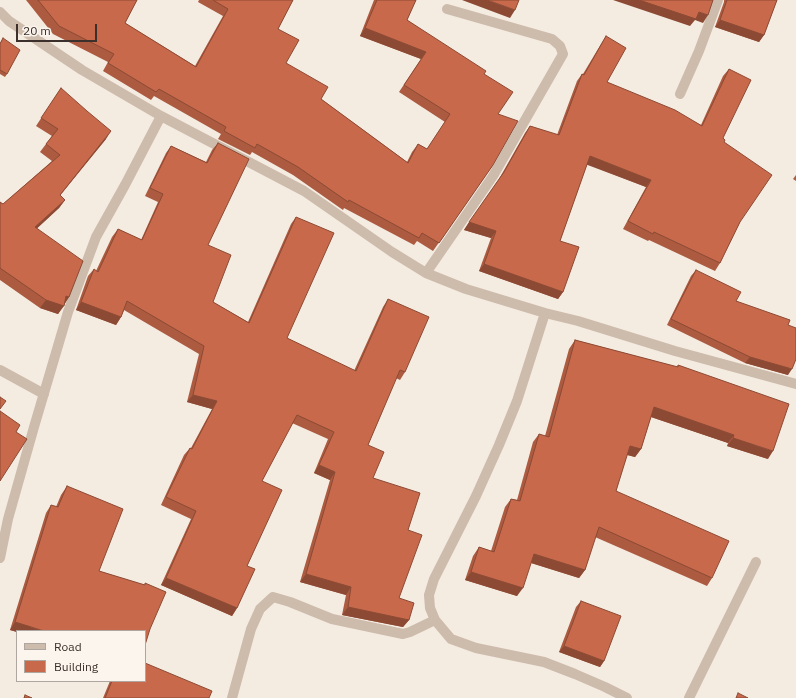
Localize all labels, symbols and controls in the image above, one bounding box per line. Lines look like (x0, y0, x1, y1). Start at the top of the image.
scale bar (18, 16, 99, 42)
text: 20 m (23, 23, 51, 38)
legend (16, 630, 146, 682)
text: Road (54, 639, 82, 654)
text: Building (54, 659, 98, 674)

